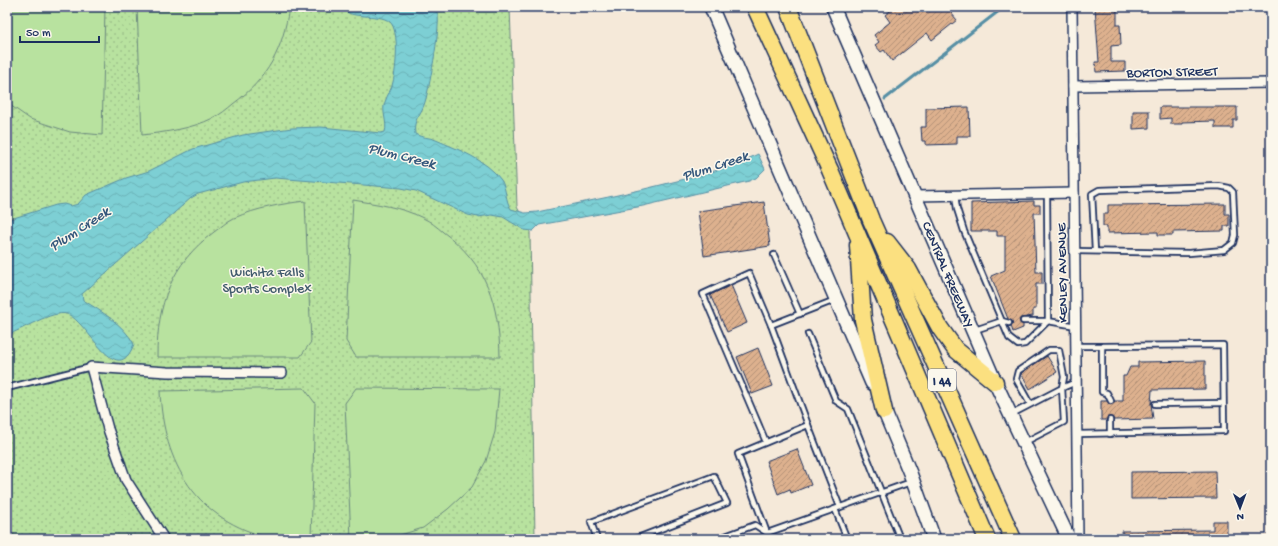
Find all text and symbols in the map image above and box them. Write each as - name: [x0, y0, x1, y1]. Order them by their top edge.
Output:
- scale bar: [20, 18, 99, 44]
- text: 50 m: [26, 27, 51, 41]
- street label: BORTON STREET: [1125, 64, 1218, 83]
- water label: Plum Creek: [366, 140, 438, 174]
- water label: Plum Creek: [680, 147, 752, 186]
- water label: Plum Creek: [46, 203, 115, 256]
- street label: CENTRAL FREEWAY: [917, 219, 977, 331]
- street label: KENLEY AVENUE: [1054, 222, 1073, 323]
- park label: Wichita Falls Sports Complex: [222, 265, 312, 298]
- road number: I 44: [928, 369, 956, 391]
- north arrow: [1220, 488, 1260, 528]
- text: N: [1236, 510, 1244, 522]

